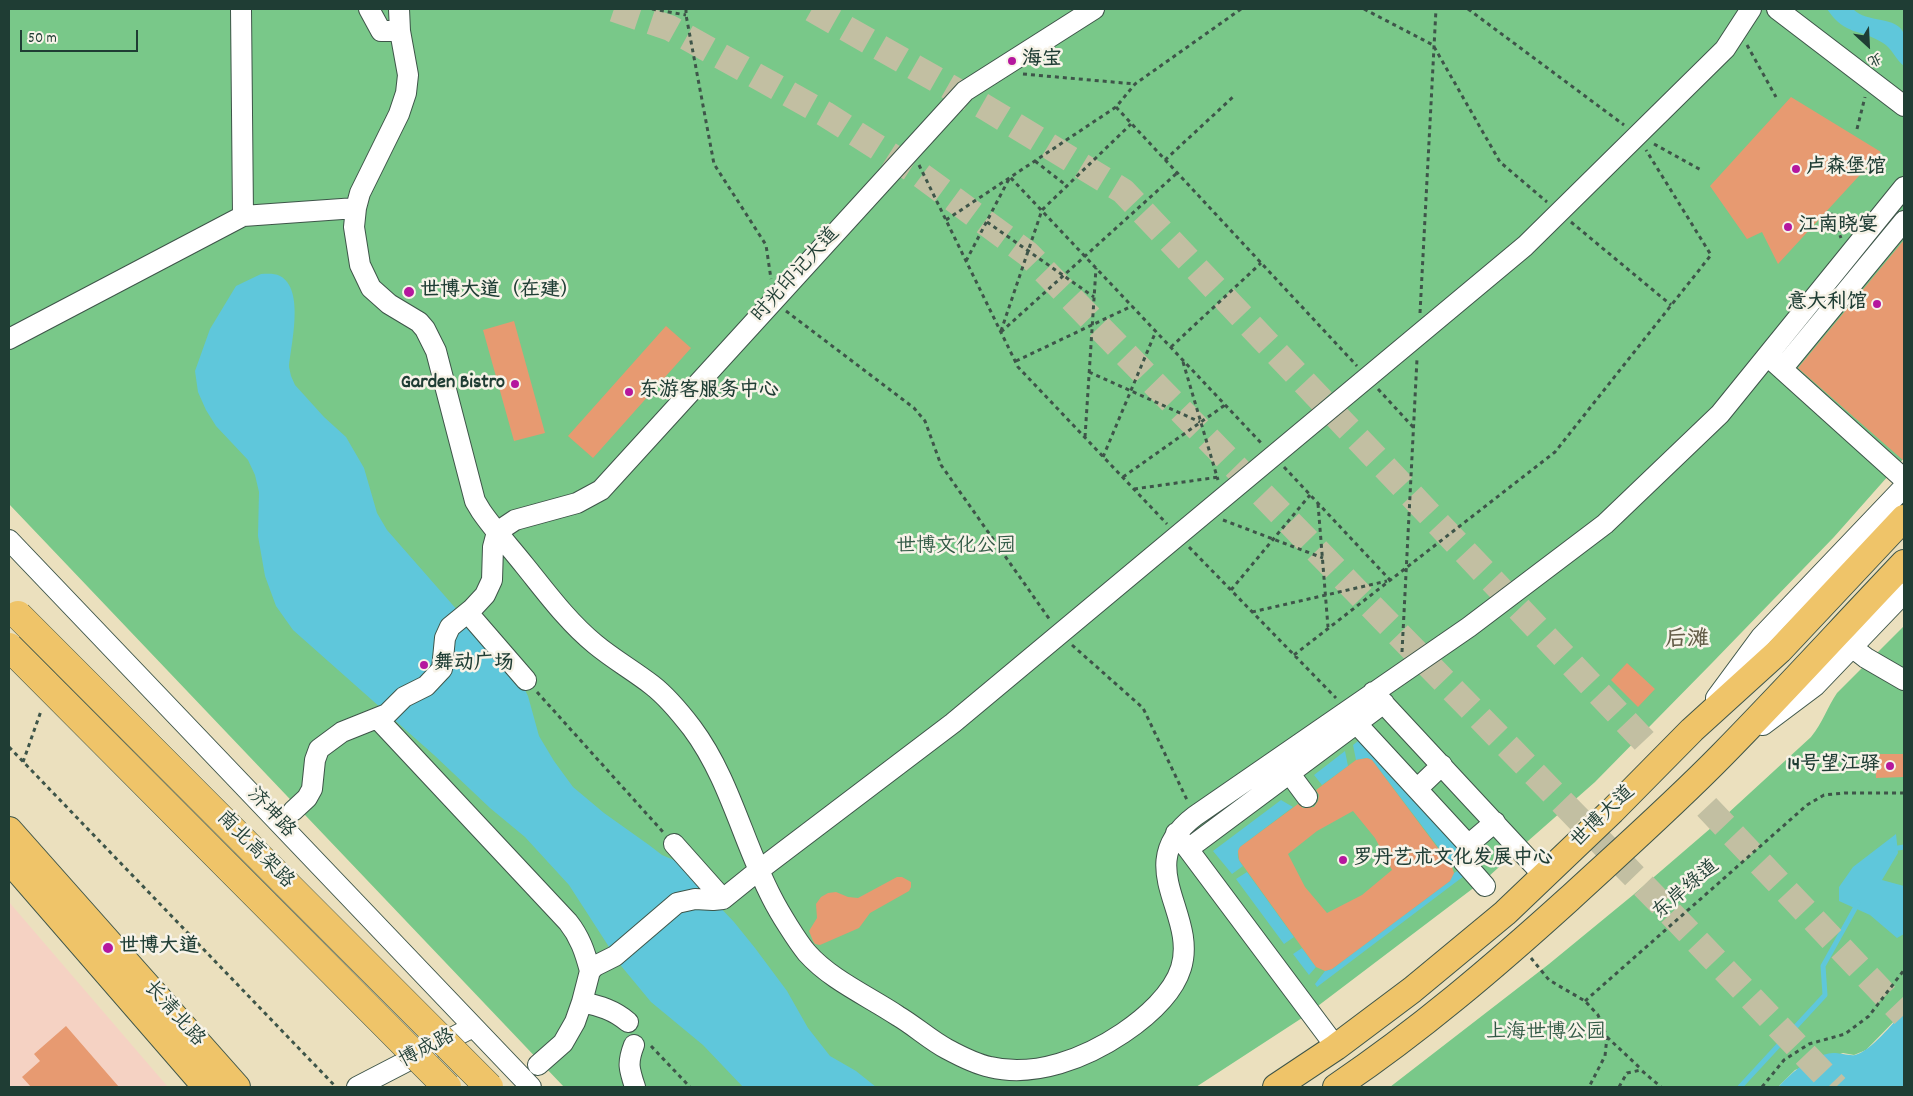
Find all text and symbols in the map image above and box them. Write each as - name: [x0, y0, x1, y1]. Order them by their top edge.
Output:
- scale bar: [22, 20, 140, 52]
- north arrow: [1843, 20, 1893, 70]
- text: 50 m: [28, 28, 57, 50]
- text: 北: [1864, 47, 1885, 71]
- place label: 海宝: [1022, 49, 1062, 73]
- marker: 海宝: [1006, 55, 1018, 67]
- place label: 卢森堡馆: [1806, 157, 1886, 181]
- marker: 卢森堡馆: [1790, 163, 1802, 175]
- place label: 江南晓宴: [1798, 215, 1878, 239]
- marker: 江南晓宴: [1782, 221, 1794, 233]
- street label: 时光印记大道: [748, 223, 846, 329]
- place label: 世博大道（在建）: [420, 280, 580, 304]
- marker: 世博大道（在建）: [402, 285, 416, 299]
- place label: 意大利馆: [1787, 292, 1867, 316]
- marker: 意大利馆: [1871, 298, 1883, 310]
- place label: Garden Bistro: [401, 372, 505, 396]
- marker: Garden Bistro: [509, 378, 521, 390]
- place label: 东游客服务中心: [639, 380, 779, 404]
- marker: 东游客服务中心: [623, 386, 635, 398]
- park label: 世博文化公园: [896, 536, 1016, 560]
- district label: 后滩: [1665, 629, 1709, 655]
- place label: 舞动广场: [434, 653, 514, 677]
- marker: 舞动广场: [418, 659, 430, 671]
- place label: 14号望江驿: [1787, 754, 1880, 778]
- marker: 14号望江驿: [1884, 760, 1896, 772]
- street label: 世博大道: [1567, 782, 1641, 854]
- street label: 济坤路: [241, 784, 299, 844]
- street label: 南北高架路: [210, 807, 298, 895]
- place label: 罗丹艺术文化发展中心: [1353, 848, 1553, 872]
- marker: 罗丹艺术文化发展中心: [1337, 854, 1349, 866]
- street label: 东岸绿道: [1649, 856, 1725, 926]
- place label: 世博大道: [119, 936, 199, 960]
- marker: 世博大道: [101, 941, 115, 955]
- street label: 长清北路: [137, 977, 209, 1053]
- park label: 上海世博公园: [1486, 1022, 1606, 1046]
- street label: 博成路: [396, 1025, 460, 1075]

